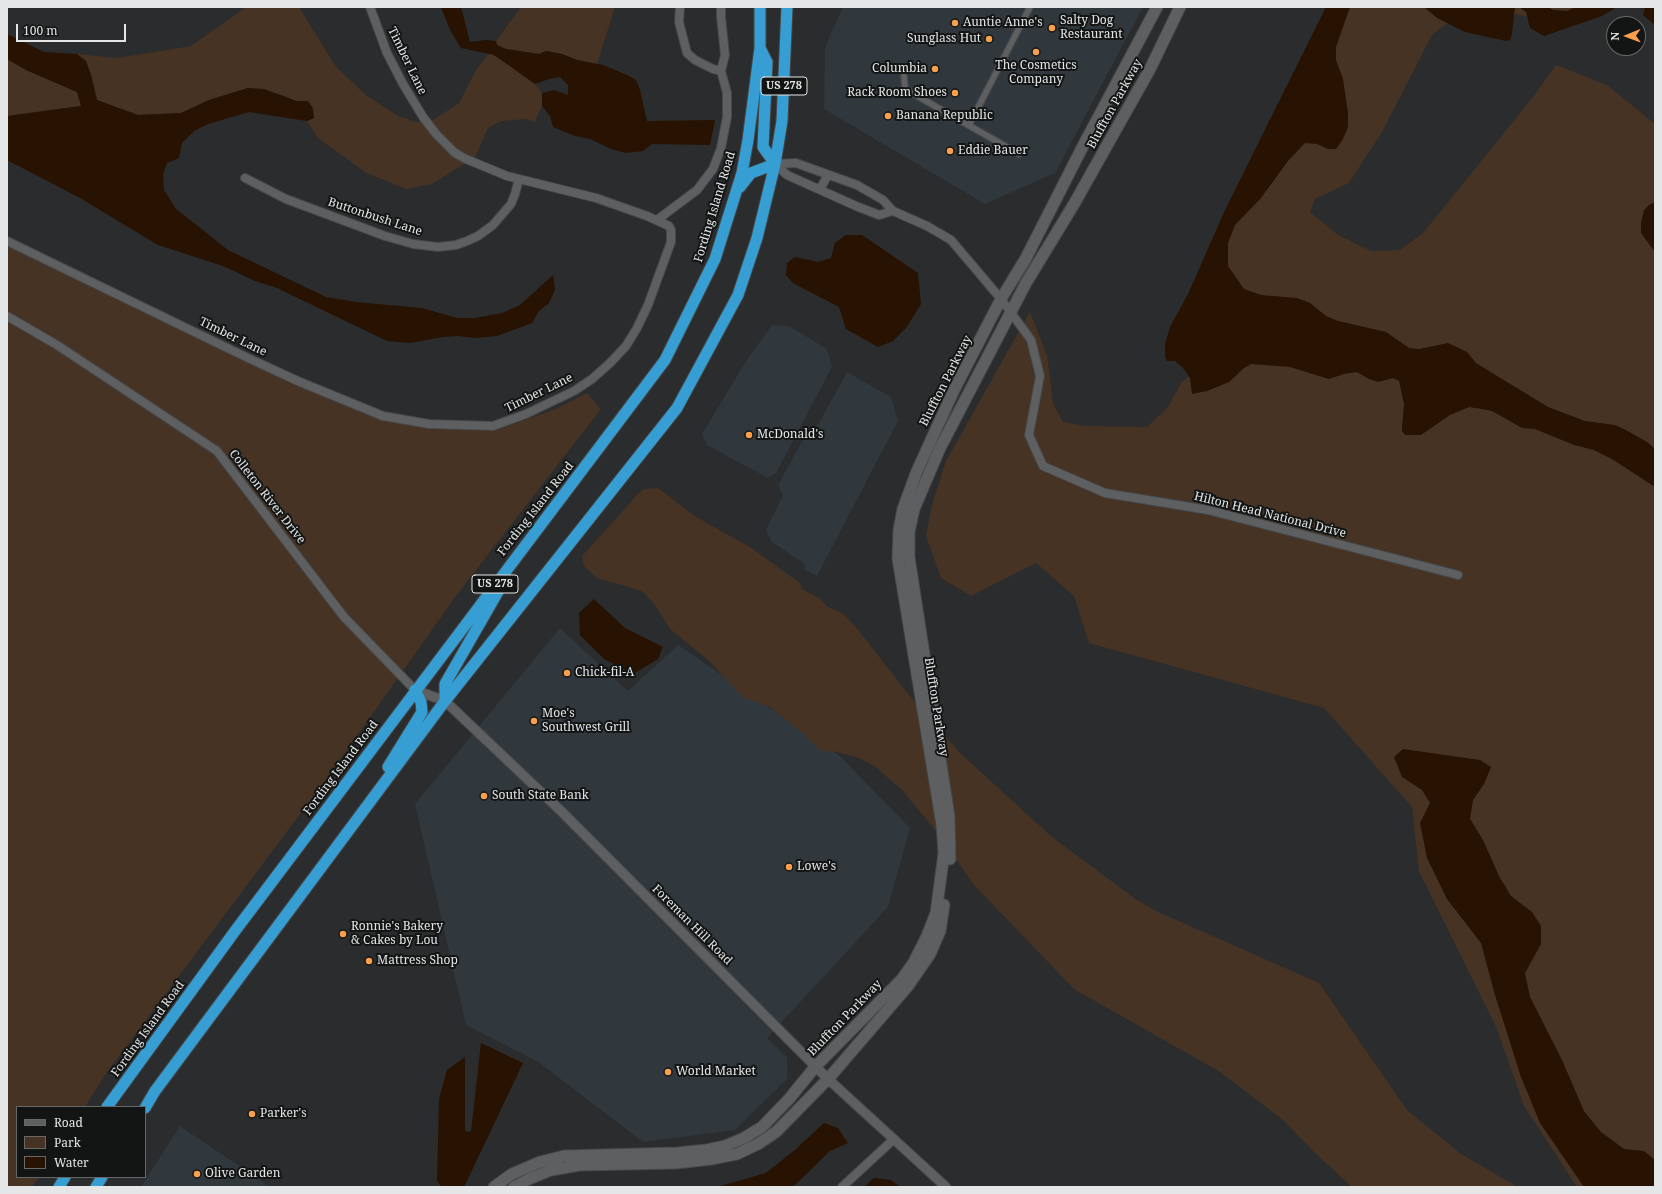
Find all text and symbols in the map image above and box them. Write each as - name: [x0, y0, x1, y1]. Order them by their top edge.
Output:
- place label: Salty Dog Restaurant: [1060, 14, 1122, 42]
- scale bar: [18, 16, 128, 42]
- place label: Auntie Anne's: [963, 16, 1043, 30]
- north arrow: [1606, 16, 1646, 56]
- marker: Auntie Anne's: [950, 18, 960, 28]
- text: 100 m: [23, 22, 58, 39]
- marker: Salty Dog Restaurant: [1047, 23, 1057, 33]
- street label: Timber Lane: [384, 25, 430, 97]
- place label: Sunglass Hut: [907, 32, 981, 46]
- text: N: [1607, 32, 1622, 41]
- marker: Sunglass Hut: [984, 34, 994, 44]
- marker: The Cosmetics Company: [1031, 47, 1041, 57]
- street label: Bluffton Parkway: [1084, 57, 1146, 151]
- place label: The Cosmetics Company: [995, 59, 1077, 87]
- place label: Columbia: [872, 62, 927, 76]
- marker: Columbia: [930, 64, 940, 74]
- road number: US 278: [761, 77, 807, 95]
- place label: Rack Room Shoes: [847, 86, 947, 100]
- marker: Rack Room Shoes: [950, 88, 960, 98]
- place label: Banana Republic: [896, 109, 993, 123]
- marker: Banana Republic: [883, 111, 893, 121]
- place label: Eddie Bauer: [958, 144, 1028, 158]
- marker: Eddie Bauer: [945, 146, 955, 156]
- street label: Fording Island Road: [691, 150, 739, 264]
- street label: Buttonbush Lane: [326, 195, 424, 239]
- street label: Timber Lane: [197, 314, 269, 360]
- street label: Bluffton Parkway: [917, 333, 975, 429]
- street label: Timber Lane: [503, 370, 575, 416]
- place label: McDonald's: [757, 428, 823, 442]
- marker: McDonald's: [744, 430, 754, 440]
- street label: Colleton River Drive: [226, 447, 308, 547]
- street label: Fording Island Road: [495, 459, 577, 559]
- street label: Hilton Head National Drive: [1193, 489, 1347, 541]
- road number: US 278: [472, 575, 518, 593]
- street label: Bluffton Parkway: [921, 656, 951, 758]
- place label: Chick-fil-A: [575, 666, 634, 680]
- marker: Chick-fil-A: [562, 668, 572, 678]
- place label: Moe's Southwest Grill: [542, 707, 630, 735]
- marker: Moe's Southwest Grill: [529, 716, 539, 726]
- street label: Fording Island Road: [301, 718, 381, 818]
- place label: South State Bank: [492, 789, 589, 803]
- marker: South State Bank: [479, 791, 489, 801]
- place label: Lowe's: [797, 860, 836, 874]
- marker: Lowe's: [784, 862, 794, 872]
- street label: Foreman Hill Road: [649, 882, 735, 968]
- place label: Ronnie's Bakery & Cakes by Lou: [351, 920, 443, 948]
- marker: Ronnie's Bakery & Cakes by Lou: [338, 929, 348, 939]
- place label: Mattress Shop: [377, 954, 458, 968]
- marker: Mattress Shop: [364, 956, 374, 966]
- street label: Bluffton Parkway: [805, 977, 885, 1059]
- street label: Fording Island Road: [108, 978, 188, 1080]
- place label: World Market: [676, 1065, 756, 1079]
- marker: World Market: [663, 1067, 673, 1077]
- legend: [16, 1106, 146, 1178]
- place label: Parker's: [260, 1107, 307, 1121]
- marker: Parker's: [247, 1109, 257, 1119]
- text: Road: [54, 1114, 83, 1131]
- text: Park: [54, 1134, 81, 1151]
- text: Water: [54, 1154, 89, 1171]
- place label: Olive Garden: [205, 1167, 280, 1181]
- marker: Olive Garden: [192, 1169, 202, 1179]

